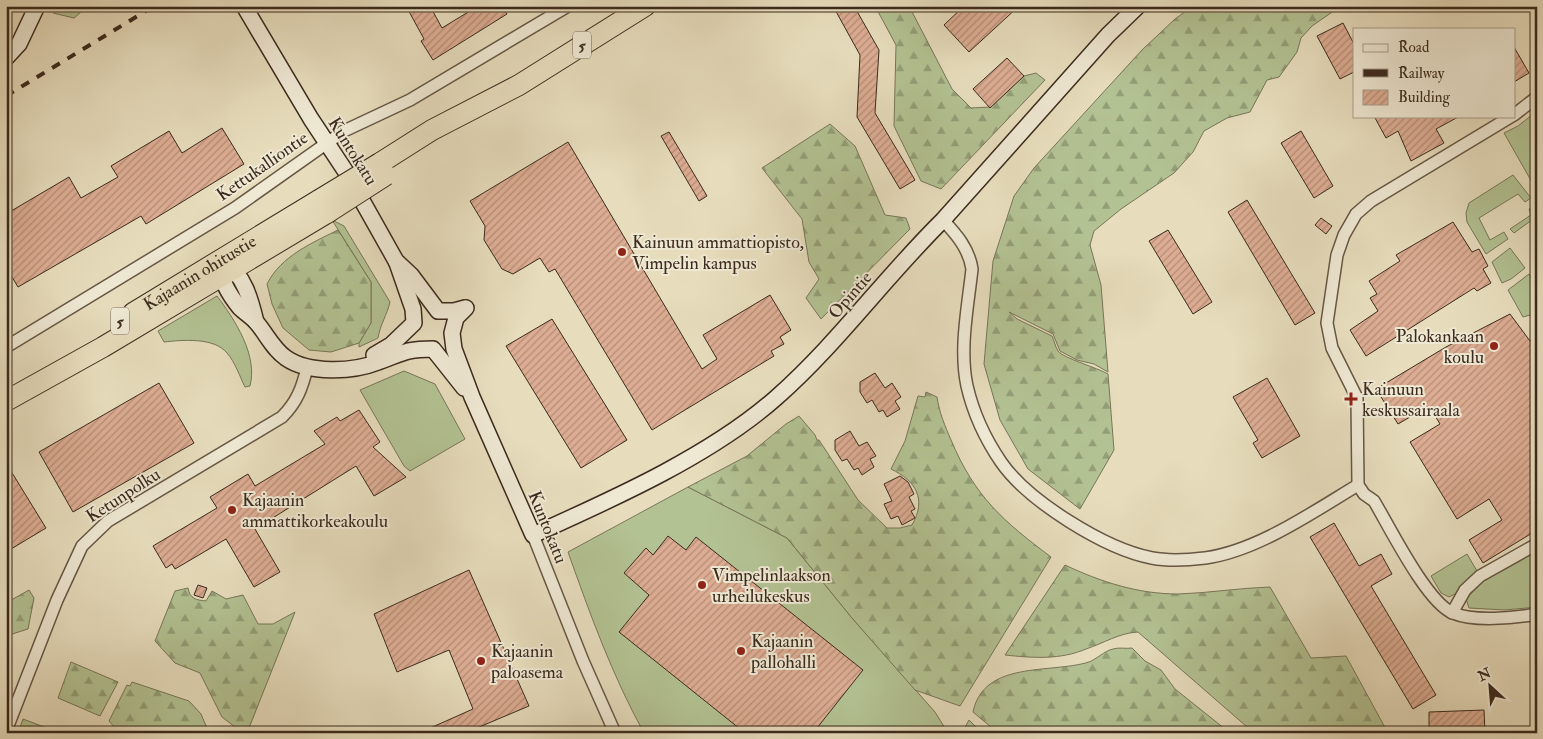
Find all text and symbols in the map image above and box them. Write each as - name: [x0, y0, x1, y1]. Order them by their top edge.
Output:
- legend: [1353, 28, 1516, 118]
- road number: 5: [573, 32, 591, 58]
- text: Road: [1398, 38, 1430, 57]
- text: Railway: [1398, 64, 1445, 83]
- text: Building: [1398, 88, 1450, 107]
- street label: Kuntokatu: [323, 113, 383, 190]
- street label: Kettukalliontie: [212, 126, 313, 206]
- street label: Kajaanin ohitustie: [139, 230, 261, 316]
- place label: Kainuun ammattiopisto, Vimpelin kampus: [632, 231, 804, 275]
- marker: Kainuun ammattiopisto, Vimpelin kampus: [616, 246, 628, 258]
- street label: Opintie: [823, 266, 878, 324]
- road number: 5: [111, 308, 129, 334]
- place label: Palokankaan koulu: [1396, 325, 1484, 369]
- marker: Palokankaan koulu: [1488, 340, 1500, 352]
- place label: Kainuun keskussairaala: [1362, 378, 1460, 422]
- marker: Kainuun keskussairaala: [1344, 392, 1358, 406]
- street label: Ketunpolku: [82, 463, 165, 528]
- street label: Kuntokatu: [523, 488, 572, 567]
- place label: Kajaanin ammattikorkeakoulu: [242, 489, 388, 533]
- marker: Kajaanin ammattikorkeakoulu: [226, 504, 238, 516]
- place label: Vimpelinlaakson urheilukeskus: [712, 564, 831, 608]
- marker: Vimpelinlaakson urheilukeskus: [696, 579, 708, 591]
- place label: Kajaanin pallohalli: [750, 630, 816, 674]
- place label: Kajaanin paloasema: [490, 640, 564, 684]
- marker: Kajaanin pallohalli: [735, 645, 747, 657]
- marker: Kajaanin paloasema: [475, 655, 487, 667]
- north arrow: [1466, 662, 1516, 712]
- text: N: [1474, 664, 1494, 686]

